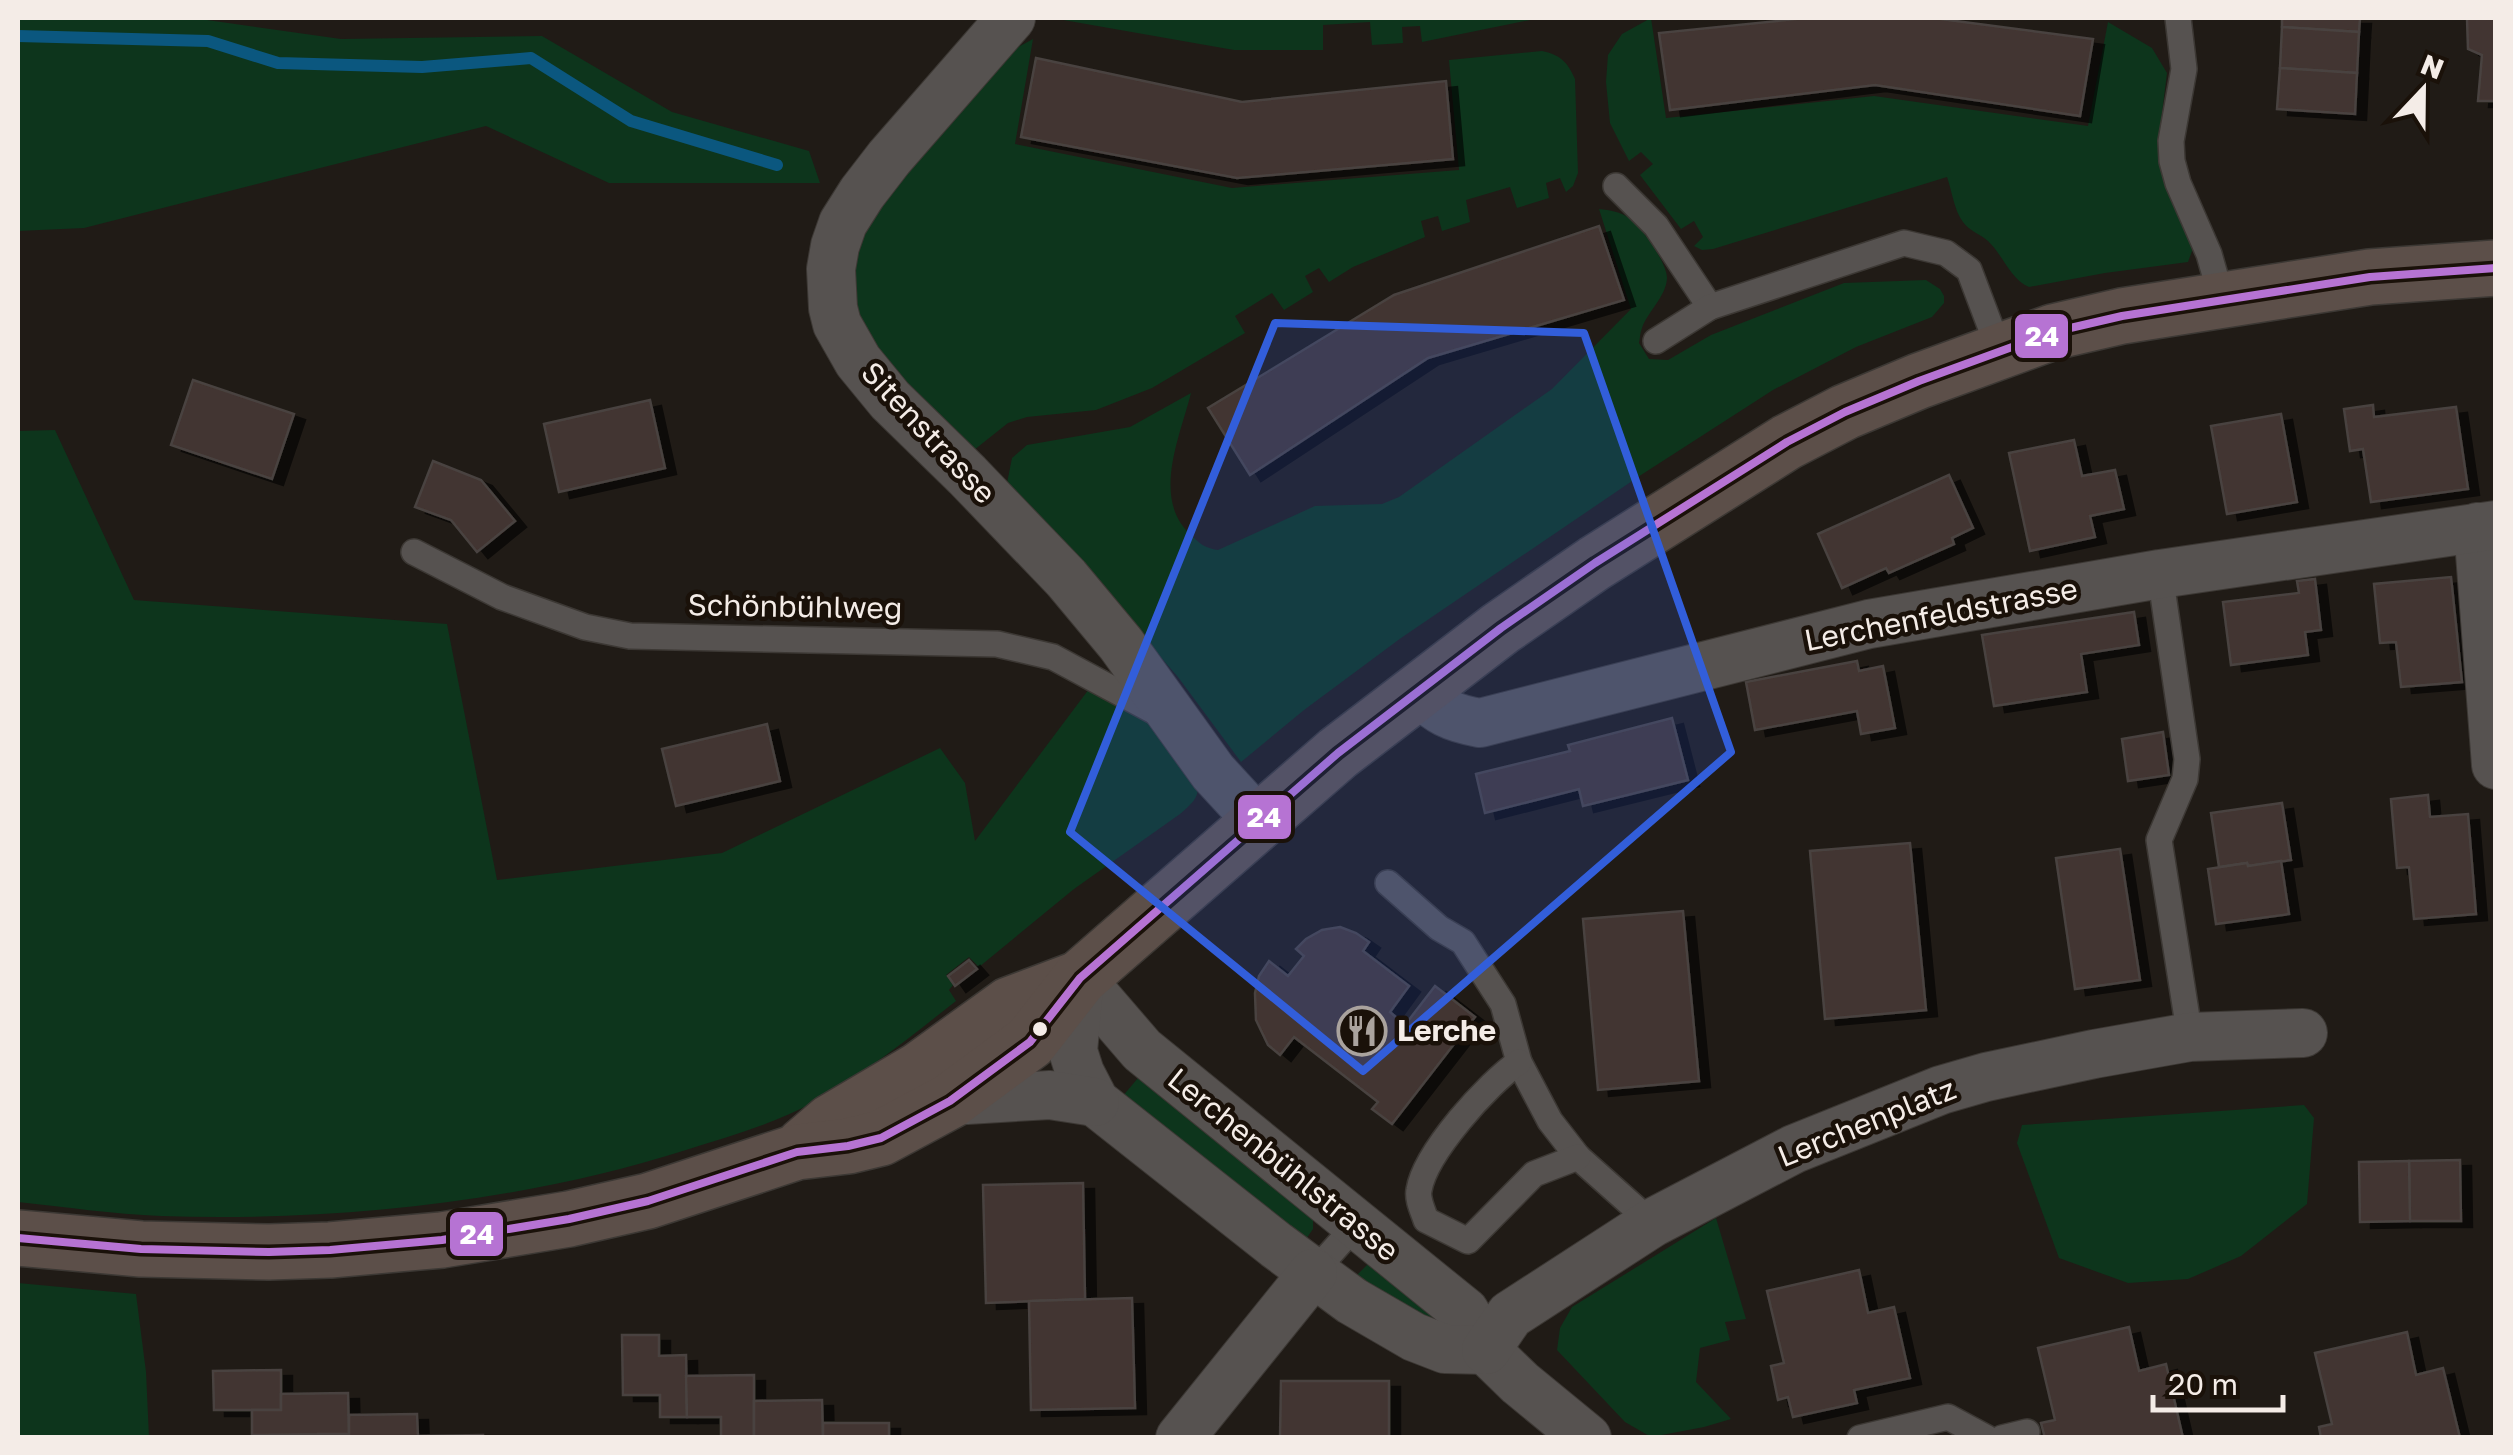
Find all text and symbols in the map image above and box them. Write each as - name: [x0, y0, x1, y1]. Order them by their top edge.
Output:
- north arrow: [2373, 40, 2473, 140]
- text: N: [2417, 47, 2449, 86]
- line badge: 24: [2013, 312, 2070, 360]
- text: 24: [2025, 319, 2059, 352]
- street label: Sitenstrasse: [854, 354, 1003, 511]
- street label: Lerchenfeldstrasse: [1801, 570, 2080, 658]
- street label: Schönbühlweg: [687, 586, 903, 626]
- line badge: 24: [1236, 793, 1293, 841]
- text: 24: [1247, 800, 1281, 833]
- restaurant icon: Lerche: [1336, 1005, 1388, 1057]
- place label: Lerche: [1397, 1012, 1496, 1048]
- unlabelled marker: [1030, 1019, 1050, 1039]
- street label: Lerchenbühlstrasse: [1161, 1060, 1406, 1268]
- street label: Lerchenplatz: [1772, 1070, 1961, 1174]
- line badge: 24: [448, 1210, 505, 1258]
- text: 24: [460, 1217, 494, 1250]
- scale bar: [2153, 1350, 2283, 1412]
- text: 20 m: [2168, 1366, 2238, 1402]

